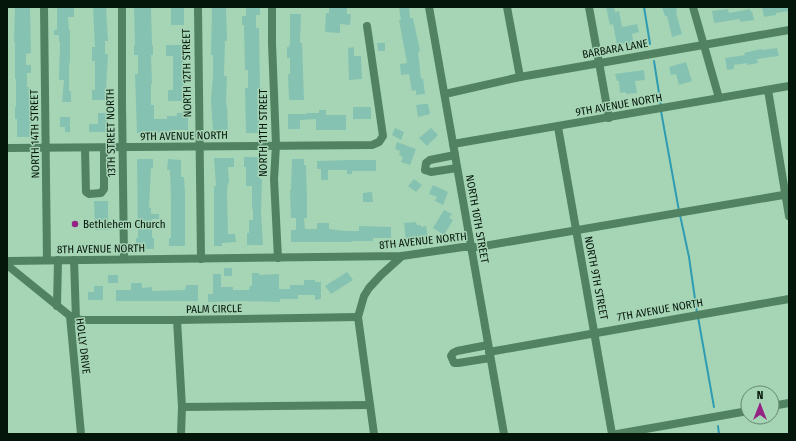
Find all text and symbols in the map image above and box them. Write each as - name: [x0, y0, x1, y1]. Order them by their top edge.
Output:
- street label: NORTH 12TH STREET: [180, 28, 194, 117]
- street label: BARBARA LANE: [581, 37, 649, 61]
- street label: NORTH 11TH STREET: [257, 88, 270, 177]
- street label: NORTH 14TH STREET: [28, 89, 42, 179]
- street label: 13TH STREET NORTH: [104, 89, 118, 177]
- street label: 9TH AVENUE NORTH: [575, 91, 663, 119]
- street label: 9TH AVENUE NORTH: [140, 129, 228, 143]
- street label: NORTH 10TH STREET: [463, 174, 491, 265]
- place label: Bethlehem Church: [83, 218, 165, 231]
- marker: Bethlehem Church: [70, 219, 80, 229]
- street label: 8TH AVENUE NORTH: [379, 230, 467, 252]
- street label: NORTH 9TH STREET: [582, 235, 611, 322]
- street label: 8TH AVENUE NORTH: [57, 242, 145, 256]
- street label: 7TH AVENUE NORTH: [616, 296, 704, 324]
- street label: PALM CIRCLE: [186, 302, 242, 316]
- street label: HOLLY DRIVE: [73, 317, 93, 375]
- north arrow: [740, 385, 780, 425]
- text: N: [757, 389, 763, 402]

